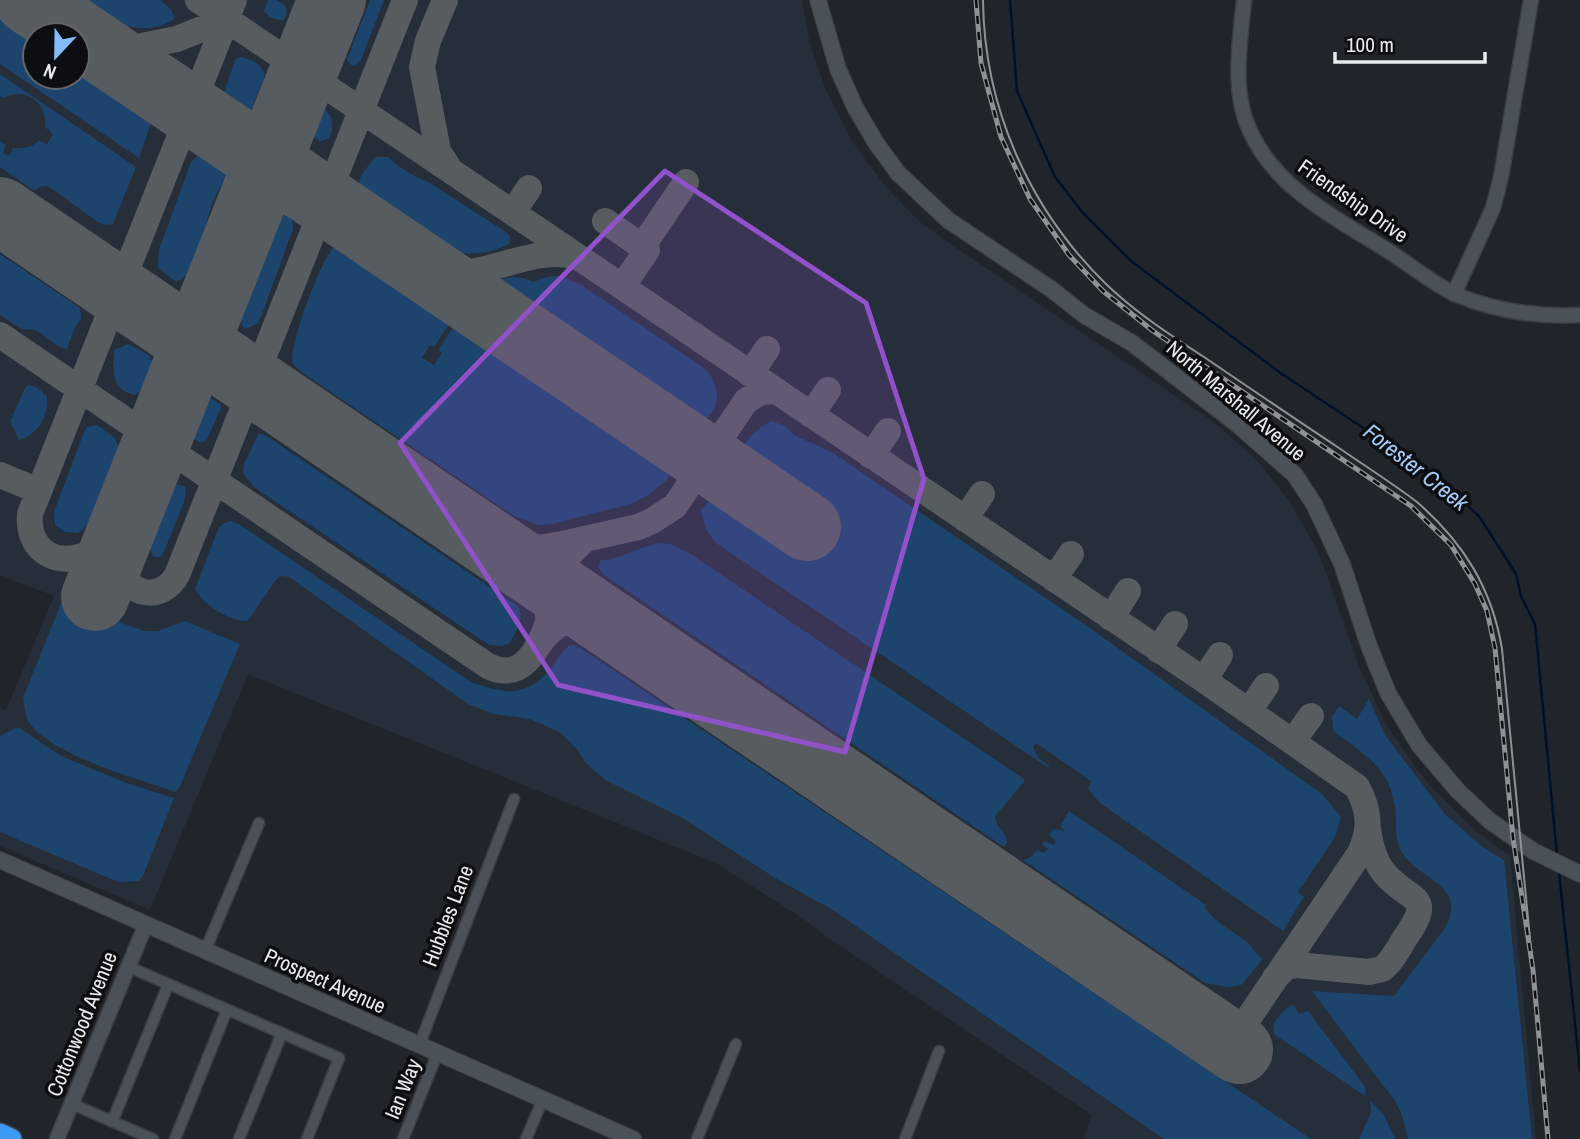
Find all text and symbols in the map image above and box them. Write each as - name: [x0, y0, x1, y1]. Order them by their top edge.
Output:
- north arrow: [21, 21, 91, 91]
- scale bar: [1335, 21, 1486, 65]
- text: 100 m: [1346, 30, 1394, 59]
- text: N: [40, 58, 60, 86]
- street label: Friendship Drive: [1292, 152, 1414, 249]
- street label: North Marshall Avenue: [1160, 334, 1312, 468]
- water label: Forester Creek: [1357, 416, 1476, 518]
- street label: Hubbles Lane: [415, 861, 480, 971]
- street label: Prospect Avenue: [260, 941, 390, 1020]
- street label: Cottonwood Avenue: [39, 947, 124, 1101]
- street label: Ian Way: [377, 1054, 428, 1123]

